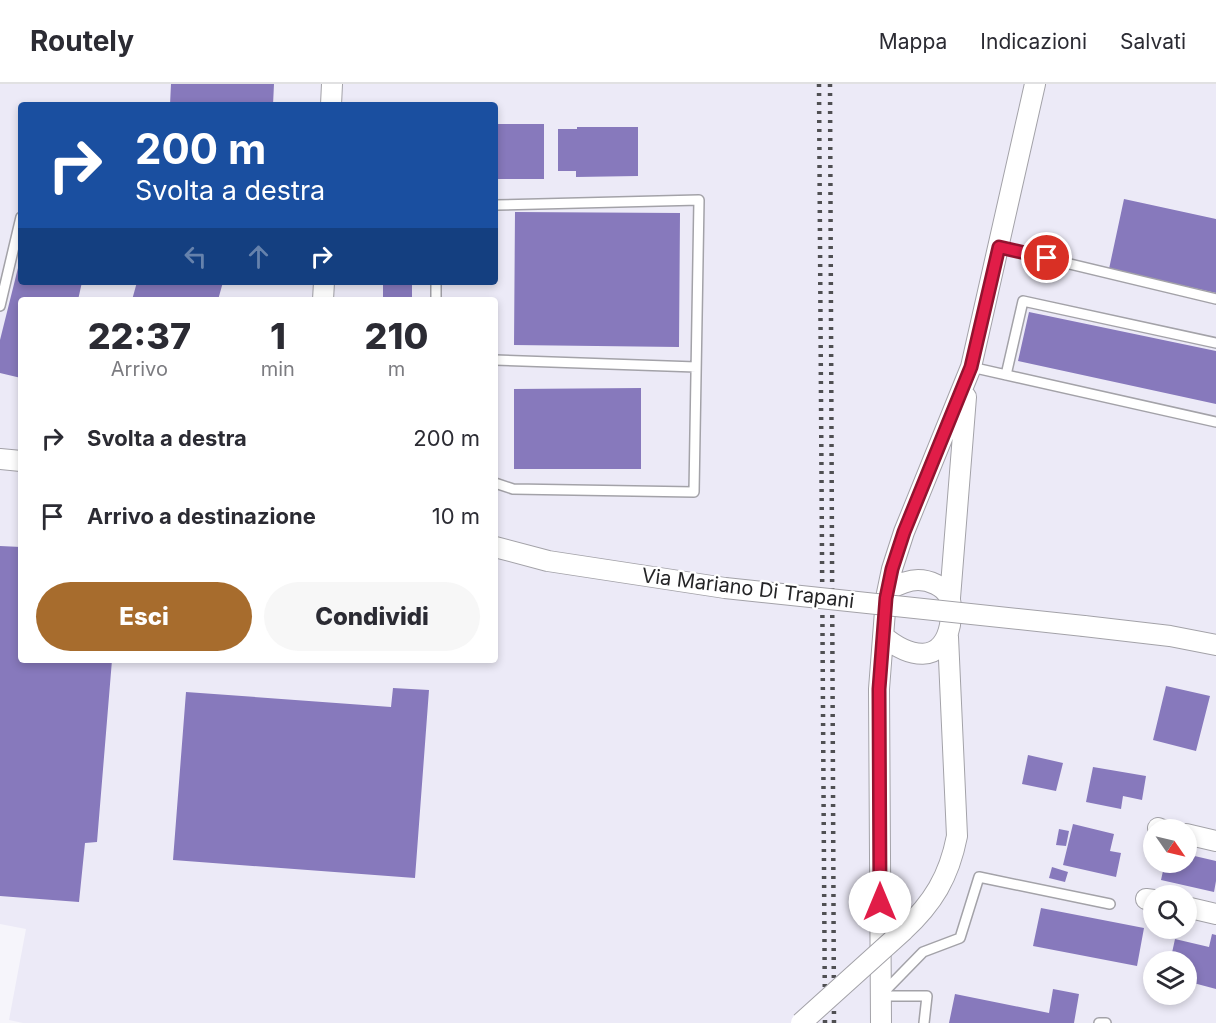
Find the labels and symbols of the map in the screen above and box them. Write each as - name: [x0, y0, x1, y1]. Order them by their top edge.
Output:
- pin: [1021, 232, 1072, 283]
- street label: Via Mariano Di Trapani: [640, 563, 856, 613]
- north arrow: [1143, 819, 1197, 873]
- position arrow: [848, 870, 912, 934]

